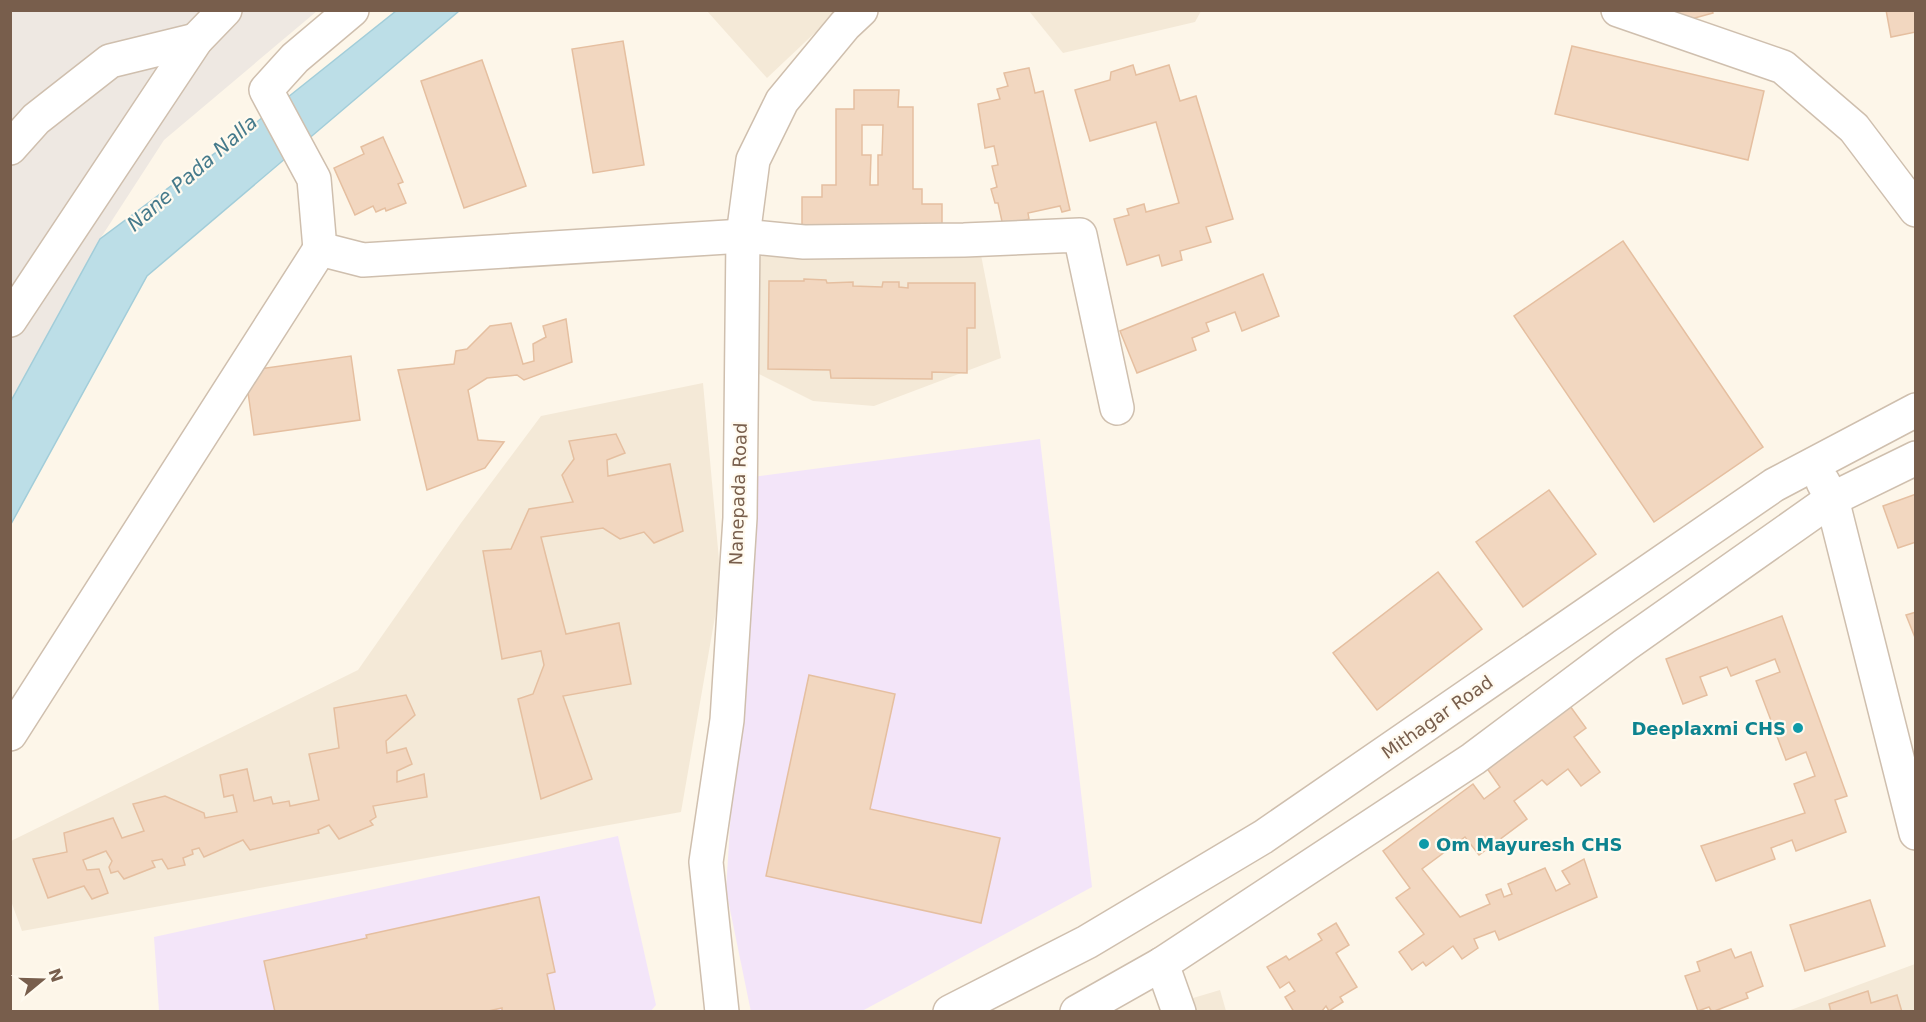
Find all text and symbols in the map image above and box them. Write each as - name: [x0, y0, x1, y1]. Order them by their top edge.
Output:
- water label: Nane Pada Nalla: [122, 110, 262, 236]
- street label: Nanepada Road: [725, 422, 751, 566]
- street label: Mithagar Road: [1377, 671, 1497, 763]
- place label: Deeplaxmi CHS: [1631, 718, 1786, 739]
- marker: Deeplaxmi CHS: [1791, 721, 1805, 735]
- place label: Om Mayuresh CHS: [1436, 834, 1623, 855]
- marker: Om Mayuresh CHS: [1417, 837, 1431, 851]
- north arrow: [12, 950, 72, 1010]
- text: N: [45, 966, 67, 985]

